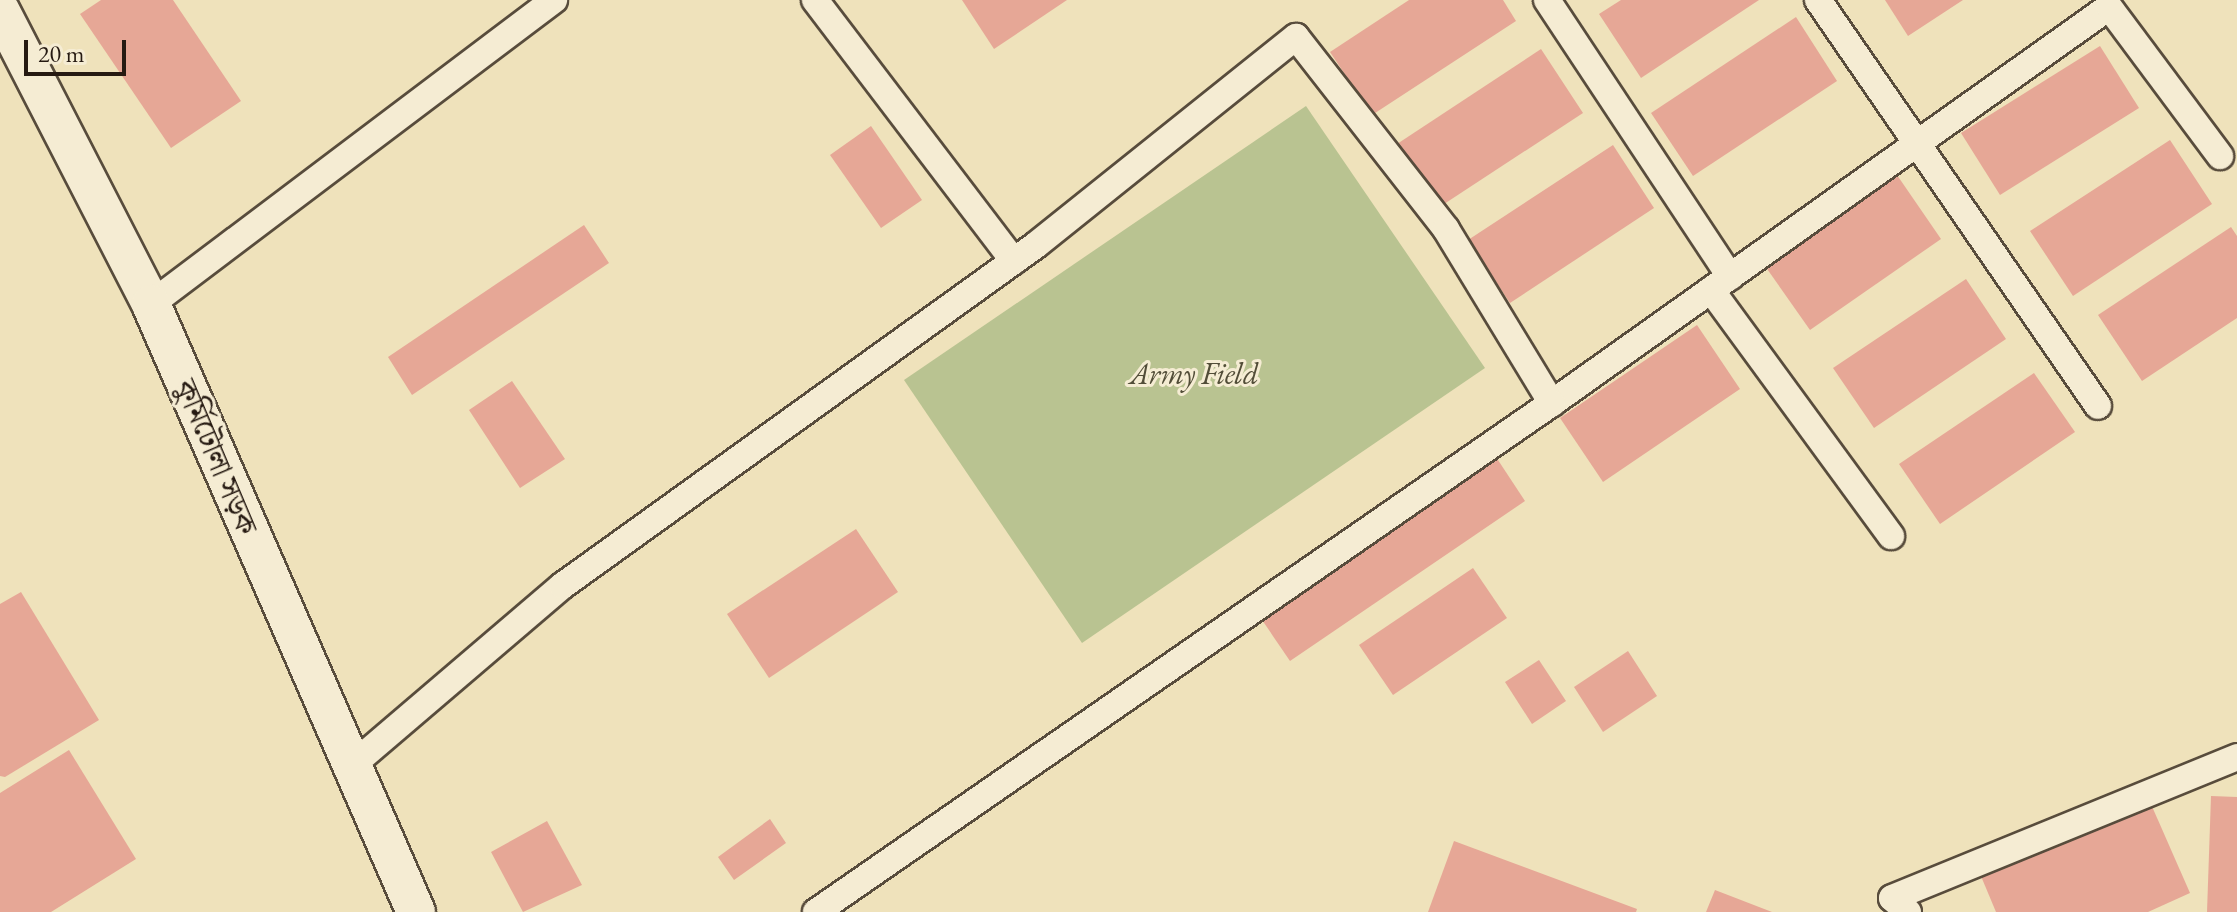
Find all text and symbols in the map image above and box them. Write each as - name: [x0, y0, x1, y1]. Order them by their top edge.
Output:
- scale bar: [28, 24, 130, 74]
- text: 20 m: [38, 38, 85, 69]
- park label: Army Field: [1130, 356, 1258, 392]
- street label: কুর্মিটোলা সড়ক: [167, 374, 265, 540]

